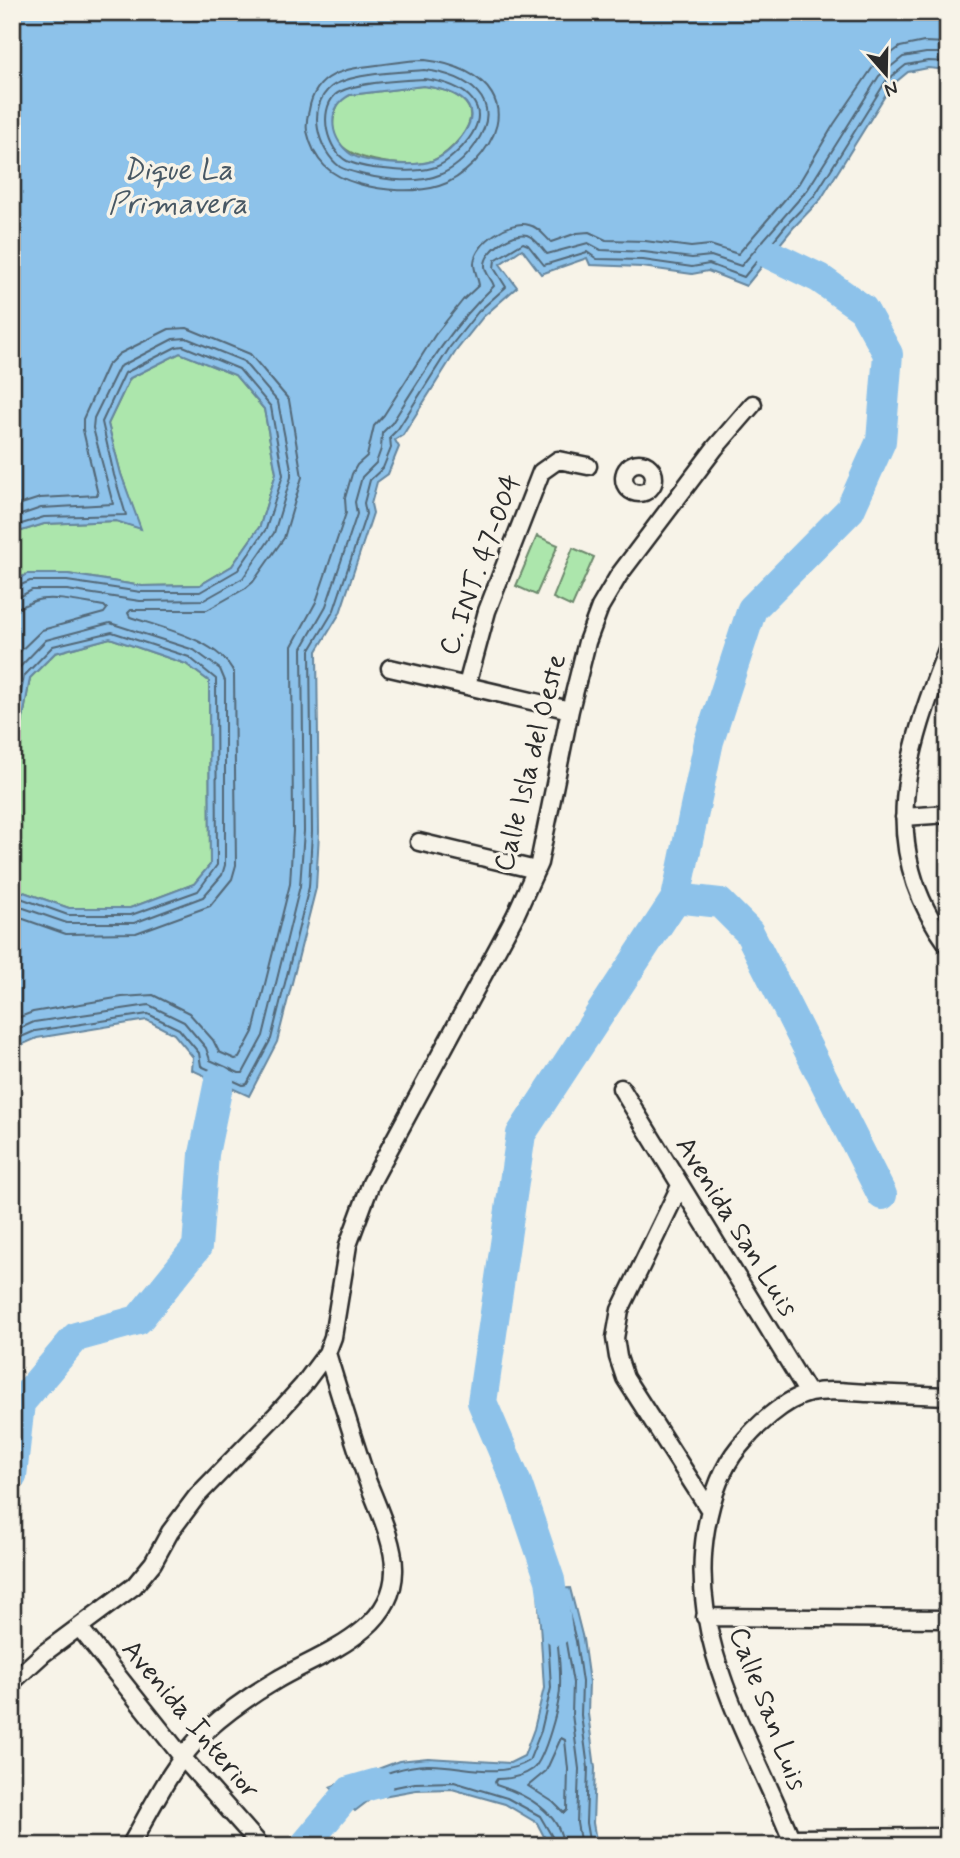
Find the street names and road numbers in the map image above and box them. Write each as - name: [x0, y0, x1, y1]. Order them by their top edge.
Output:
- street label: C. INT. 47-004: [431, 469, 531, 661]
- street label: Calle Isla del Oeste: [486, 650, 576, 876]
- street label: Avenida San Luis: [666, 1130, 806, 1324]
- street label: Calle San Luis: [719, 1622, 815, 1796]
- street label: Avenida Interior: [112, 1632, 268, 1808]

